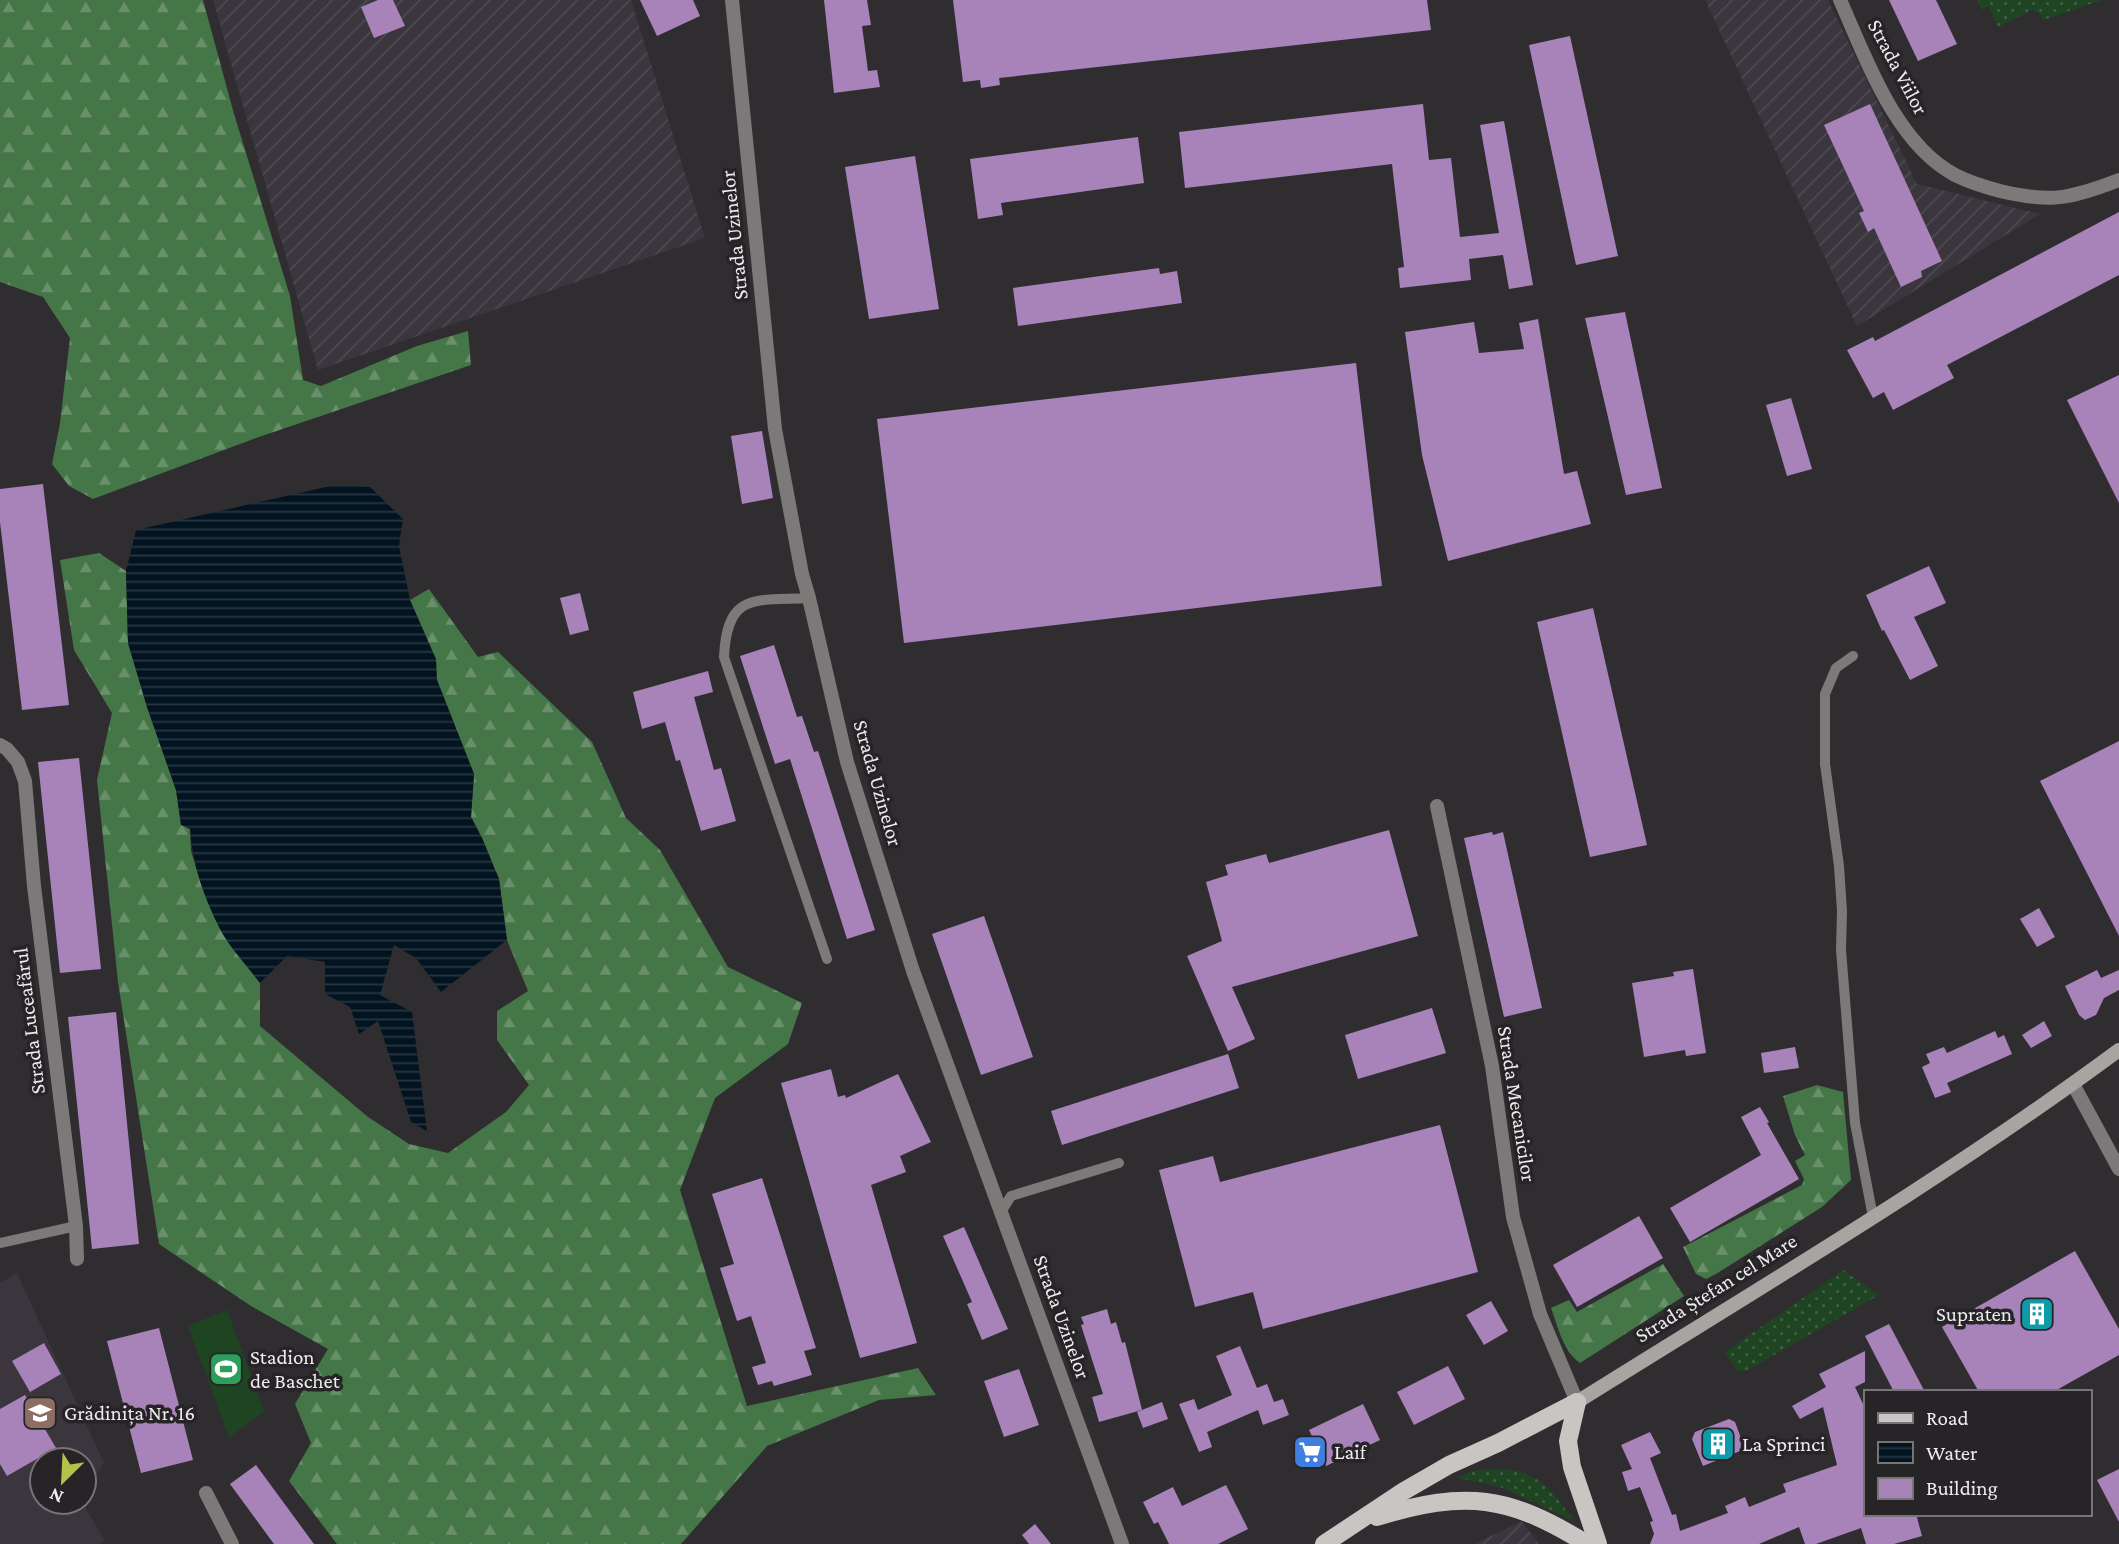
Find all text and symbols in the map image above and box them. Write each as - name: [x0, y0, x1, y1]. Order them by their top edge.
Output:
- street label: Strada Viilor: [1863, 15, 1933, 119]
- street label: Strada Uzinelor: [715, 169, 753, 301]
- street label: Strada Uzinelor: [849, 717, 908, 849]
- street label: Strada Luceafărul: [8, 946, 50, 1096]
- street label: Strada Mecanicilor: [1493, 1024, 1541, 1184]
- street label: Strada Ștefan cel Mare: [1631, 1229, 1802, 1348]
- street label: Strada Uzinelor: [1028, 1252, 1096, 1383]
- building icon: Supraten: [2018, 1295, 2056, 1333]
- place label: Supraten: [1936, 1302, 2012, 1326]
- place label: Stadion de Baschet: [250, 1345, 341, 1393]
- sports icon: Stadion de Baschet: [207, 1350, 245, 1388]
- legend: [1864, 1390, 2091, 1516]
- school or university icon: Grădinița Nr. 16: [21, 1394, 59, 1432]
- place label: Grădinița Nr. 16: [64, 1401, 195, 1426]
- text: Road: [1926, 1406, 1969, 1430]
- building icon: La Sprinci: [1699, 1425, 1737, 1463]
- place label: La Sprinci: [1742, 1432, 1826, 1456]
- supermarket icon: Laif: [1291, 1433, 1329, 1471]
- place label: Laif: [1334, 1440, 1368, 1464]
- text: Water: [1926, 1441, 1978, 1465]
- north arrow: [28, 1446, 98, 1516]
- text: Building: [1926, 1476, 1998, 1500]
- text: N: [46, 1484, 66, 1508]

